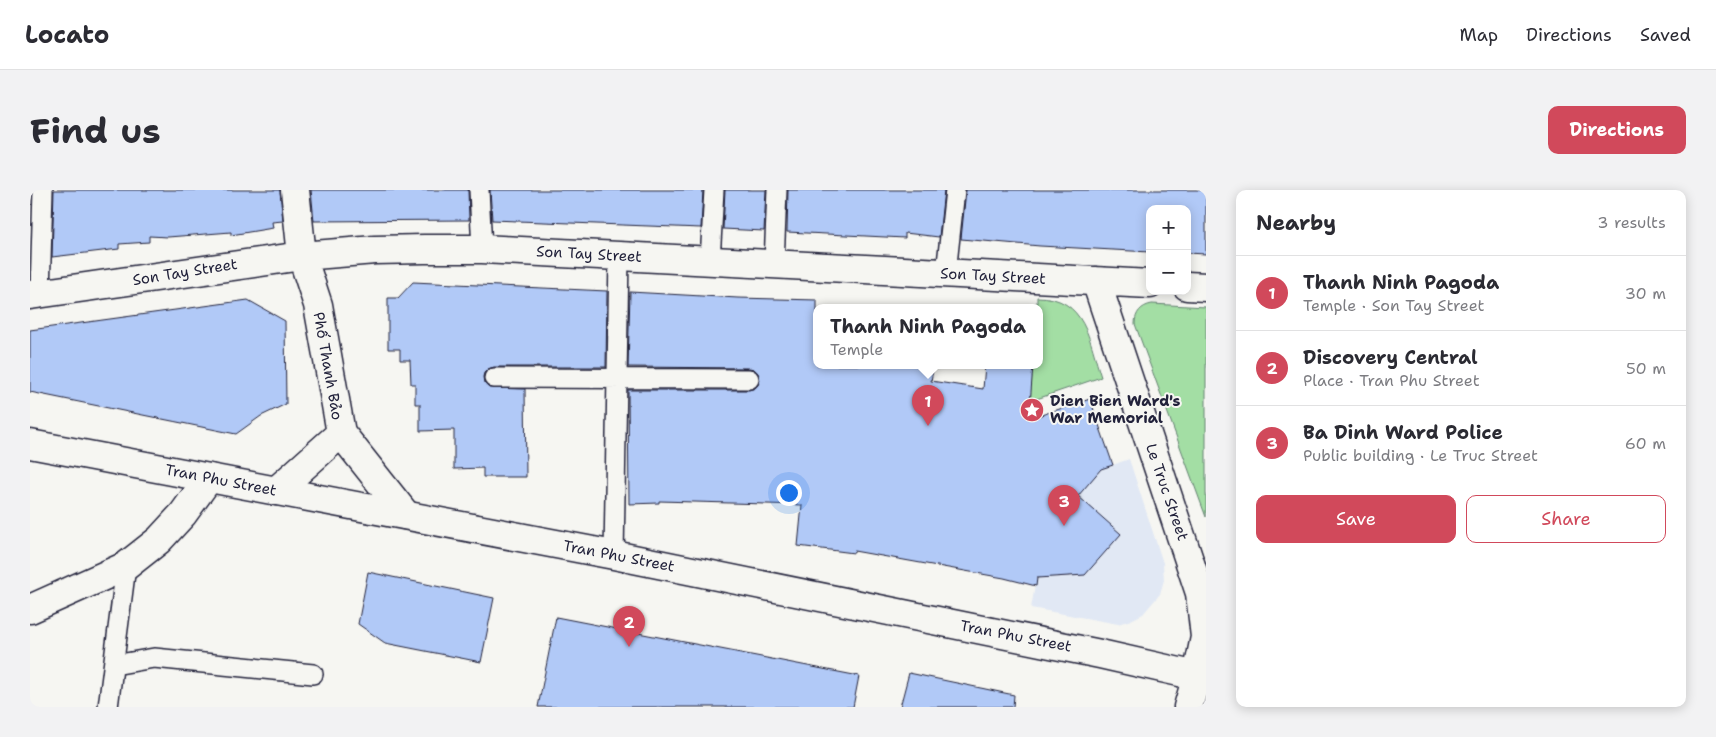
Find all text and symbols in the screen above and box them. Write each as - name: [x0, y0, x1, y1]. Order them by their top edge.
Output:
- text: Locato: [25, 19, 109, 51]
- text: Map: [1460, 23, 1498, 47]
- text: Directions: [1526, 23, 1612, 47]
- text: Saved: [1640, 23, 1691, 47]
- button: Directions: [1548, 106, 1686, 154]
- text: Find us: [30, 107, 161, 154]
- map controls: [1146, 205, 1191, 295]
- button: +: [1146, 205, 1191, 250]
- text: Nearby: [1256, 209, 1336, 237]
- text: 3 results: [1597, 212, 1666, 233]
- street label: Son Tay Street: [536, 241, 642, 267]
- button: −: [1146, 250, 1191, 295]
- street label: Son Tay Street: [131, 254, 239, 290]
- street label: Son Tay Street: [940, 263, 1046, 289]
- text: Thanh Ninh Pagoda: [1303, 270, 1499, 295]
- text: 1: [1268, 283, 1276, 304]
- text: 30 m: [1625, 283, 1666, 304]
- text: Temple · Son Tay Street: [1303, 295, 1485, 316]
- popup: [813, 304, 1043, 369]
- street label: Phố Thanh Bảo: [309, 310, 347, 422]
- text: Thanh Ninh Pagoda: [830, 314, 1026, 339]
- text: Temple: [830, 339, 883, 360]
- text: Discovery Central: [1303, 345, 1478, 370]
- text: 2: [1266, 358, 1278, 379]
- text: 50 m: [1626, 358, 1666, 379]
- text: Place · Tran Phu Street: [1303, 370, 1480, 391]
- pin: 1: [912, 385, 944, 426]
- place label: Dien Bien Ward's War Memorial: [1050, 391, 1180, 428]
- place icon: Dien Bien Ward's War Memorial: [1019, 397, 1045, 423]
- text: Ba Dinh Ward Police: [1303, 420, 1503, 445]
- text: 3: [1266, 433, 1278, 454]
- text: 60 m: [1625, 433, 1666, 454]
- street label: Le Truc Street: [1141, 441, 1193, 543]
- text: Public building · Le Truc Street: [1303, 445, 1538, 466]
- street label: Tran Phu Street: [164, 459, 278, 501]
- your location: [776, 480, 802, 506]
- pin: 3: [1048, 485, 1080, 526]
- button: Save: [1256, 495, 1456, 543]
- button: Share: [1466, 495, 1666, 543]
- street label: Tran Phu Street: [562, 535, 676, 577]
- pin: 2: [613, 606, 645, 647]
- street label: Tran Phu Street: [959, 615, 1073, 657]

